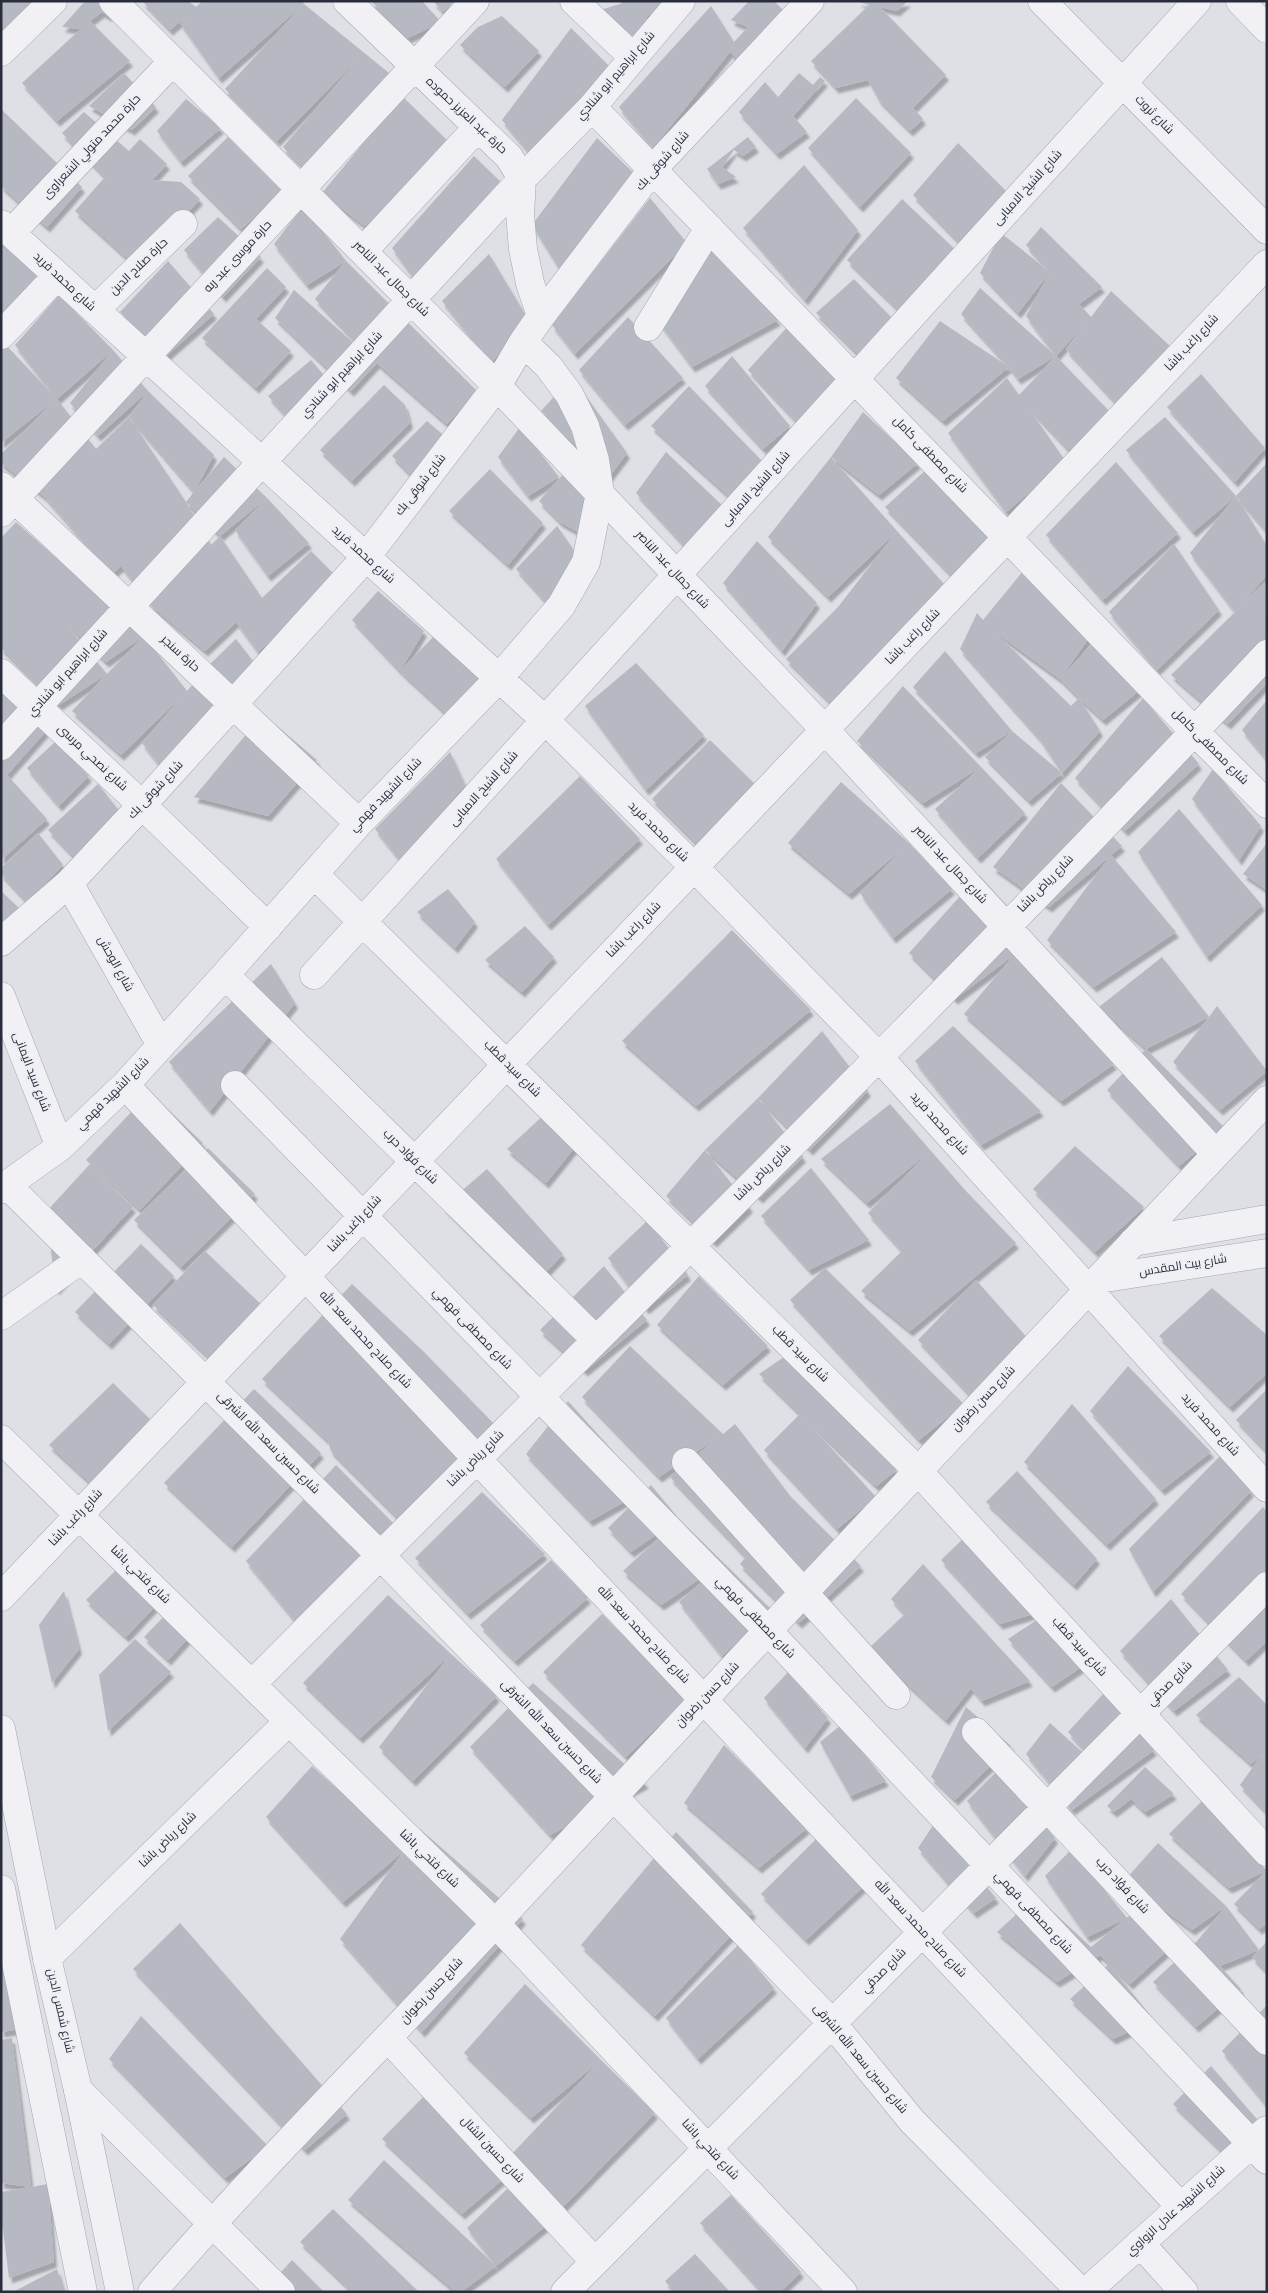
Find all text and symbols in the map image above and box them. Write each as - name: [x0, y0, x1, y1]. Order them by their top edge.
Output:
- street label: شارع ابراهيم ابو شنادي: [573, 28, 660, 124]
- street label: حارة عبد العزيز حموده: [422, 74, 510, 158]
- street label: حارة محمد متولي الشعراوى: [39, 91, 145, 203]
- street label: شارع ثروت: [1131, 92, 1177, 138]
- street label: شارع شوقى بك: [633, 128, 693, 194]
- street label: شارع الشيخ الامبابى: [990, 147, 1066, 229]
- street label: حارة موسى عبد ربه: [200, 217, 276, 297]
- street label: حارة صلاح الدين: [106, 235, 172, 299]
- street label: شارع جمال عبد الناصر: [349, 237, 433, 321]
- street label: شارع محمد فريد: [29, 249, 99, 315]
- street label: شارع راغب باشا: [1161, 311, 1223, 375]
- street label: شارع ابراهيم ابو شنادي: [298, 328, 387, 422]
- street label: شارع مصطفى كامل: [889, 413, 971, 497]
- street label: شارع الشيخ الامبابى: [718, 448, 794, 530]
- street label: شارع شوقى بك: [392, 451, 450, 519]
- street label: شارع محمد فريد: [328, 522, 398, 588]
- street label: شارع جمال عبد الناصر: [631, 527, 713, 613]
- street label: شارع راغب باشا: [882, 605, 944, 669]
- street label: شارع ابراهيم ابو شنادي: [24, 626, 112, 721]
- street label: حارة سنجر: [156, 631, 203, 676]
- street label: شارع مصطفى كامل: [1169, 706, 1251, 788]
- street label: شارع نصحي مرسى: [53, 721, 131, 796]
- street label: شارع الشيخ الامبابى: [446, 748, 522, 830]
- street label: شارع الشهيد فهمي: [346, 754, 426, 836]
- street label: شارع شوقى بك: [125, 757, 187, 823]
- street label: شارع محمد فريد: [624, 798, 692, 866]
- street label: شارع جمال عبد الناصر: [909, 822, 991, 908]
- street label: شارع رياض باشا: [1014, 852, 1078, 916]
- street label: شارع راغب باشا: [603, 898, 665, 962]
- street label: شارع الوحش: [93, 933, 137, 995]
- street label: شارع سيد اليمانى: [8, 1030, 54, 1114]
- street label: شارع سيد قطب: [480, 1037, 544, 1101]
- street label: شارع الشهيد فهمي: [73, 1054, 154, 1135]
- street label: شارع محمد فريد: [906, 1089, 972, 1159]
- street label: شارع فؤاد حرب: [379, 1126, 441, 1188]
- street label: شارع رياض باشا: [731, 1141, 795, 1205]
- street label: شارع راغب باشا: [324, 1192, 386, 1256]
- street label: شارع بيت المقدس: [1138, 1251, 1228, 1281]
- street label: شارع مصطفى فهمي: [428, 1285, 515, 1374]
- street label: شارع صلاح محمد سعد الله: [315, 1287, 416, 1393]
- street label: شارع سيد قطب: [768, 1322, 832, 1386]
- street label: شارع حسن رضوان: [949, 1363, 1019, 1435]
- street label: شارع حسين سعد الله الشرقى: [213, 1387, 324, 1498]
- street label: شارع محمد فريد: [1177, 1390, 1243, 1460]
- street label: شارع رياض باشا: [444, 1427, 508, 1491]
- street label: شارع راغب باشا: [45, 1486, 107, 1550]
- street label: شارع فتحي باشا: [106, 1542, 174, 1609]
- street label: شارع مصطفى فهمي: [711, 1574, 798, 1663]
- street label: شارع صلاح محمد سعد الله: [593, 1582, 694, 1688]
- street label: شارع سيد قطب: [1048, 1614, 1110, 1680]
- street label: شارع صدقي: [1144, 1658, 1197, 1711]
- street label: شارع حسن رضوان: [673, 1659, 743, 1731]
- street label: شارع حسين سعد الله الشرقى: [497, 1676, 606, 1788]
- street label: شارع رياض باشا: [136, 1808, 200, 1872]
- street label: شارع فتحي باشا: [395, 1826, 463, 1893]
- street label: شارع فؤاد حرب: [1092, 1854, 1152, 1918]
- street label: شارع مصطفى فهمي: [990, 1868, 1076, 1959]
- street label: شارع صلاح محمد سعد الله: [870, 1876, 971, 1982]
- street label: شارع صدقي: [858, 1945, 911, 1998]
- street label: شارع حسن رضوان: [397, 1954, 467, 2028]
- street label: شارع شمس الدين: [42, 1967, 78, 2055]
- street label: شارع حسين سعد الله الشرقى: [809, 2000, 912, 2117]
- street label: شارع حسين الشال: [457, 2113, 527, 2187]
- street label: شارع فتحي باشا: [677, 2116, 742, 2185]
- street label: شارع الشهيد عادل الزواوي: [1123, 2162, 1230, 2261]

